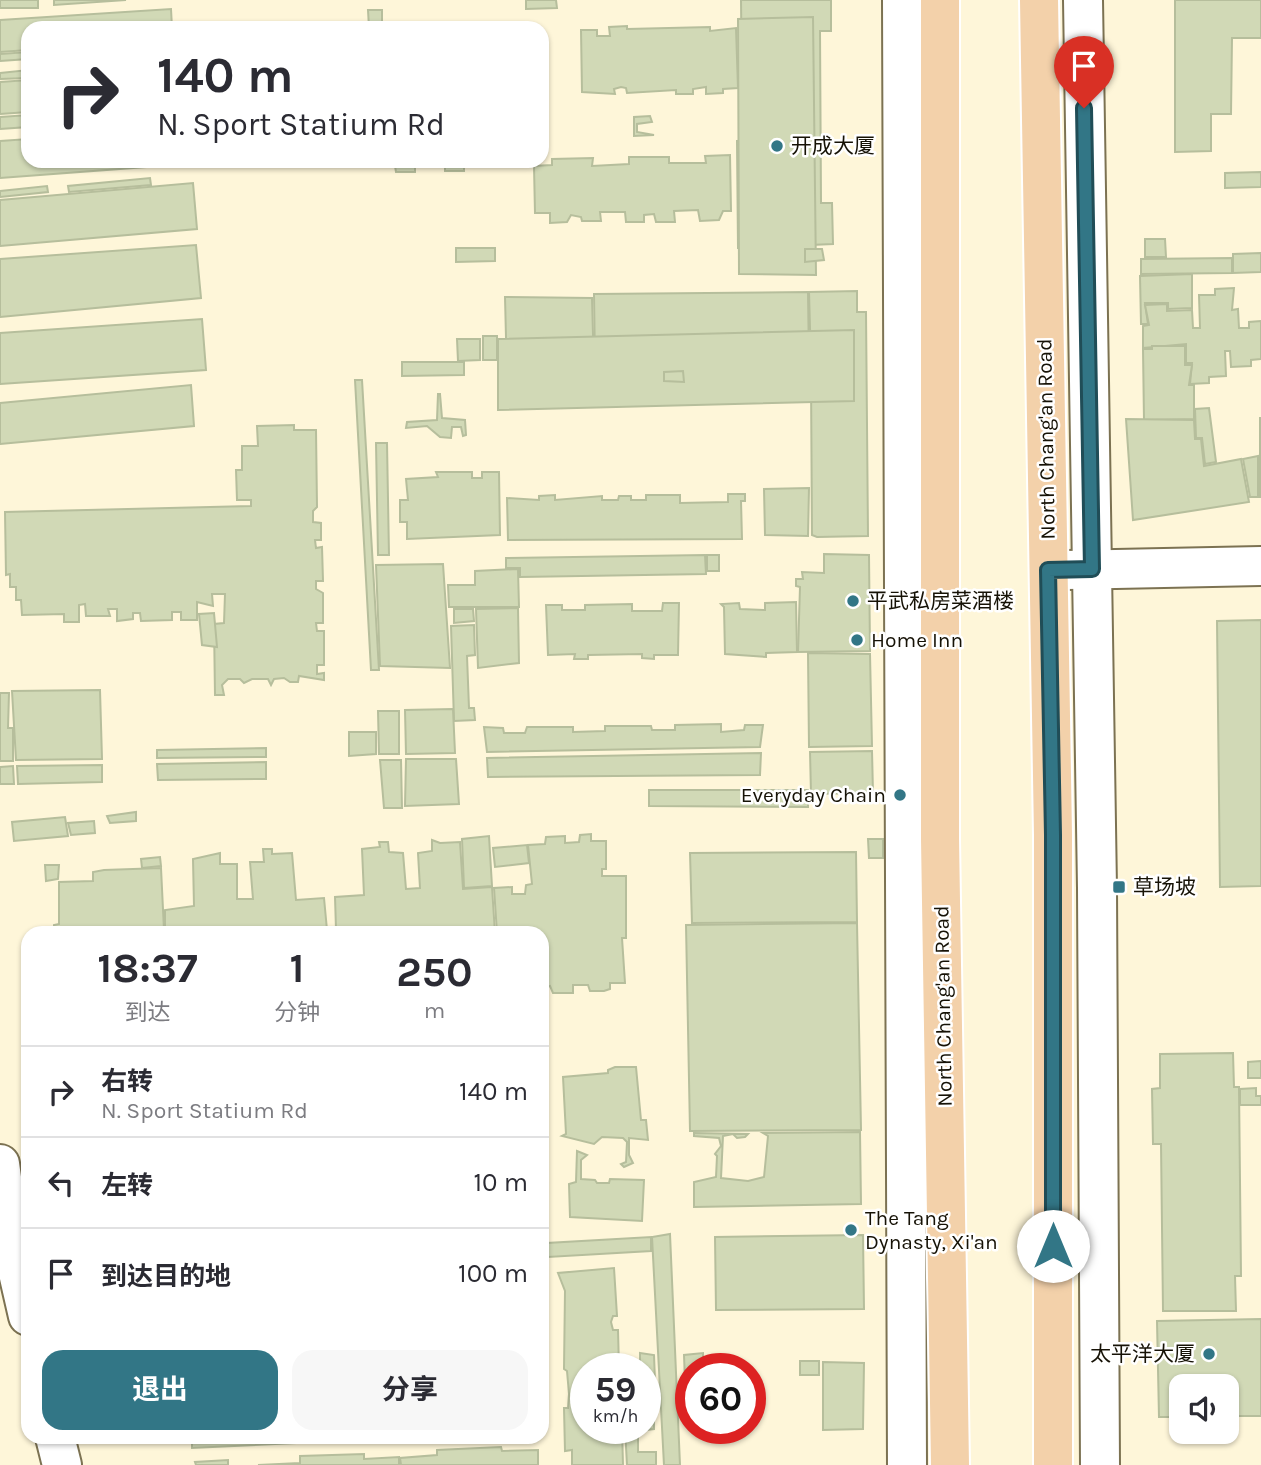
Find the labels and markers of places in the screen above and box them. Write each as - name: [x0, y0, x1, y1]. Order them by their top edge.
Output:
- pin: [1054, 36, 1114, 108]
- place label: 开成大厦: [791, 134, 875, 158]
- marker: 开成大厦: [769, 138, 785, 154]
- place label: 平武私房菜酒楼: [867, 589, 1014, 613]
- marker: 平武私房菜酒楼: [845, 593, 861, 609]
- place label: Home Inn: [871, 628, 963, 652]
- marker: Home Inn: [849, 632, 865, 648]
- place label: Everyday Chain: [741, 783, 886, 807]
- marker: Everyday Chain: [892, 787, 908, 803]
- place label: 草场坡: [1133, 875, 1196, 899]
- marker: 草场坡: [1111, 879, 1127, 895]
- place label: The Tang Dynasty, Xi'an: [865, 1206, 998, 1254]
- marker: The Tang Dynasty, Xi'an: [843, 1222, 859, 1238]
- place label: 太平洋大厦: [1090, 1342, 1195, 1366]
- marker: 太平洋大厦: [1201, 1346, 1217, 1362]

